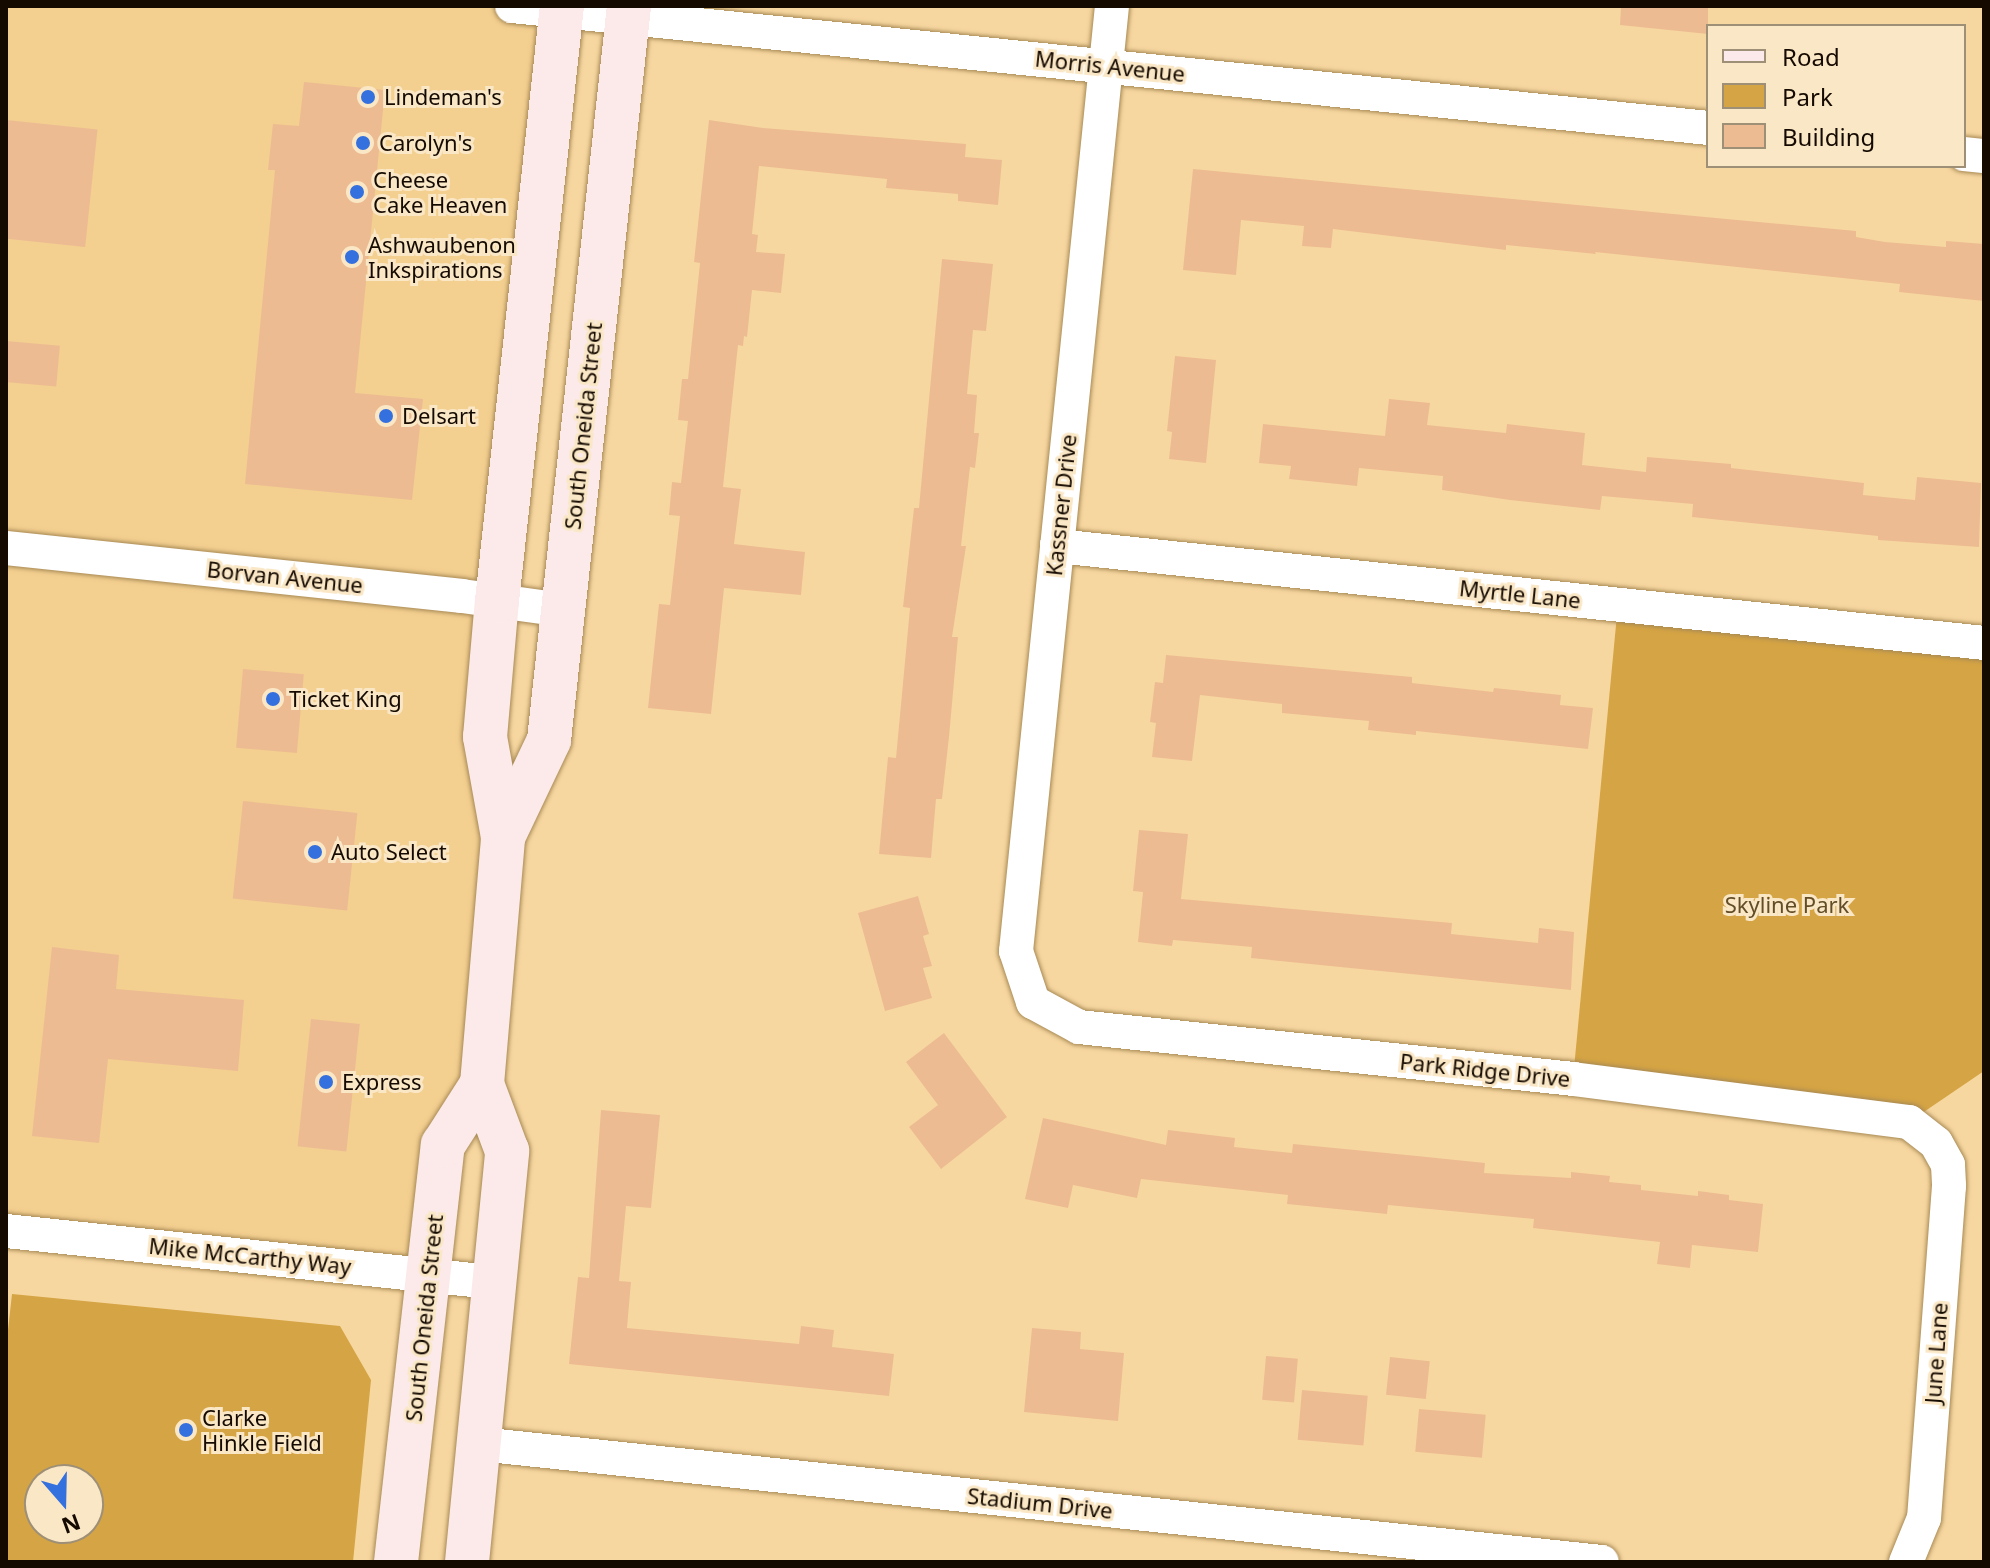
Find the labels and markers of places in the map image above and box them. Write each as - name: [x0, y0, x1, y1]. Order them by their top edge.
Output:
- place label: Lindeman's: [384, 84, 502, 110]
- marker: Lindeman's: [359, 88, 377, 106]
- place label: Carolyn's: [379, 130, 472, 156]
- marker: Carolyn's: [354, 134, 372, 152]
- place label: Cheese Cake Heaven: [373, 166, 507, 218]
- marker: Cheese Cake Heaven: [348, 183, 366, 201]
- place label: Ashwaubenon Inkspirations: [368, 231, 516, 282]
- marker: Ashwaubenon Inkspirations: [343, 248, 361, 266]
- place label: Delsart: [402, 403, 476, 429]
- marker: Delsart: [377, 407, 395, 425]
- place label: Ticket King: [289, 686, 402, 712]
- marker: Ticket King: [264, 690, 282, 708]
- place label: Auto Select: [331, 839, 447, 865]
- marker: Auto Select: [306, 843, 324, 861]
- place label: Express: [342, 1069, 422, 1095]
- marker: Express: [317, 1073, 335, 1091]
- place label: Clarke Hinkle Field: [202, 1404, 322, 1456]
- marker: Clarke Hinkle Field: [177, 1421, 195, 1439]

